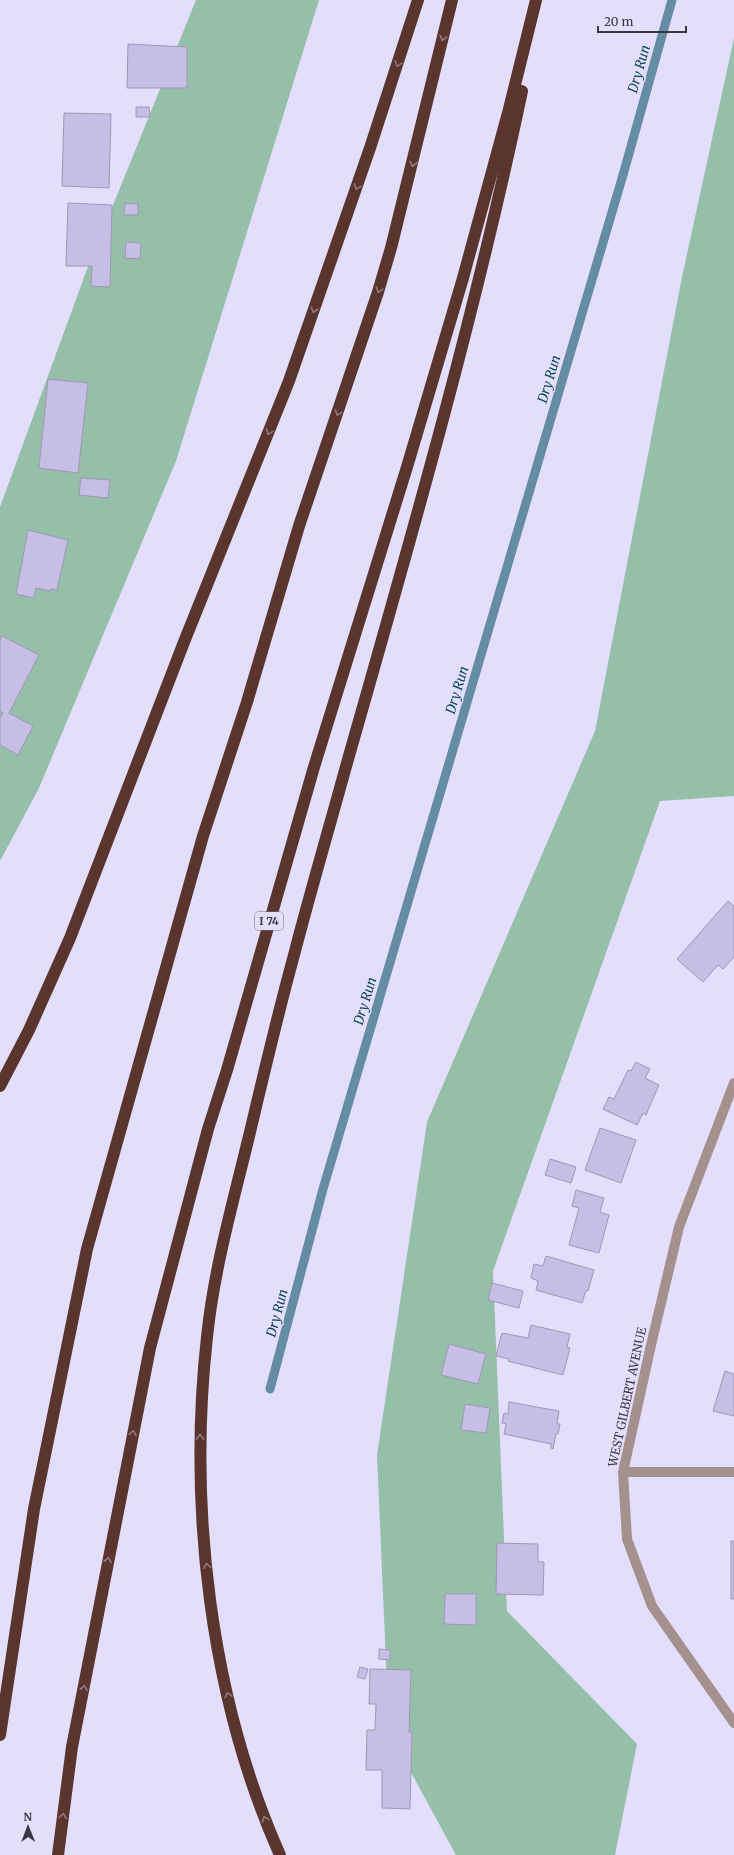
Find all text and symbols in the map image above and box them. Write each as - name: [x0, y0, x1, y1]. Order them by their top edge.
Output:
- scale bar: [598, 8, 686, 34]
- text: 20 m: [604, 14, 633, 29]
- one-way arrow: [439, 34, 448, 41]
- water label: Dry Run: [624, 43, 654, 96]
- one-way arrow: [394, 60, 402, 67]
- one-way arrow: [409, 161, 417, 168]
- one-way arrow: [353, 183, 361, 190]
- one-way arrow: [375, 286, 384, 293]
- one-way arrow: [311, 306, 319, 313]
- water label: Dry Run: [533, 353, 564, 406]
- one-way arrow: [334, 410, 343, 417]
- one-way arrow: [266, 428, 274, 435]
- water label: Dry Run: [441, 664, 472, 717]
- road number: I 74: [255, 912, 283, 930]
- water label: Dry Run: [349, 975, 380, 1028]
- water label: Dry Run: [262, 1287, 292, 1340]
- street label: WEST GILBERT AVENUE: [605, 1325, 649, 1469]
- one-way arrow: [128, 1430, 137, 1436]
- one-way arrow: [196, 1434, 204, 1440]
- one-way arrow: [103, 1557, 112, 1563]
- one-way arrow: [202, 1563, 211, 1569]
- one-way arrow: [79, 1685, 87, 1691]
- one-way arrow: [224, 1691, 232, 1698]
- north arrow: [8, 1807, 48, 1847]
- text: N: [23, 1810, 33, 1824]
- one-way arrow: [59, 1813, 68, 1819]
- one-way arrow: [261, 1816, 270, 1823]

